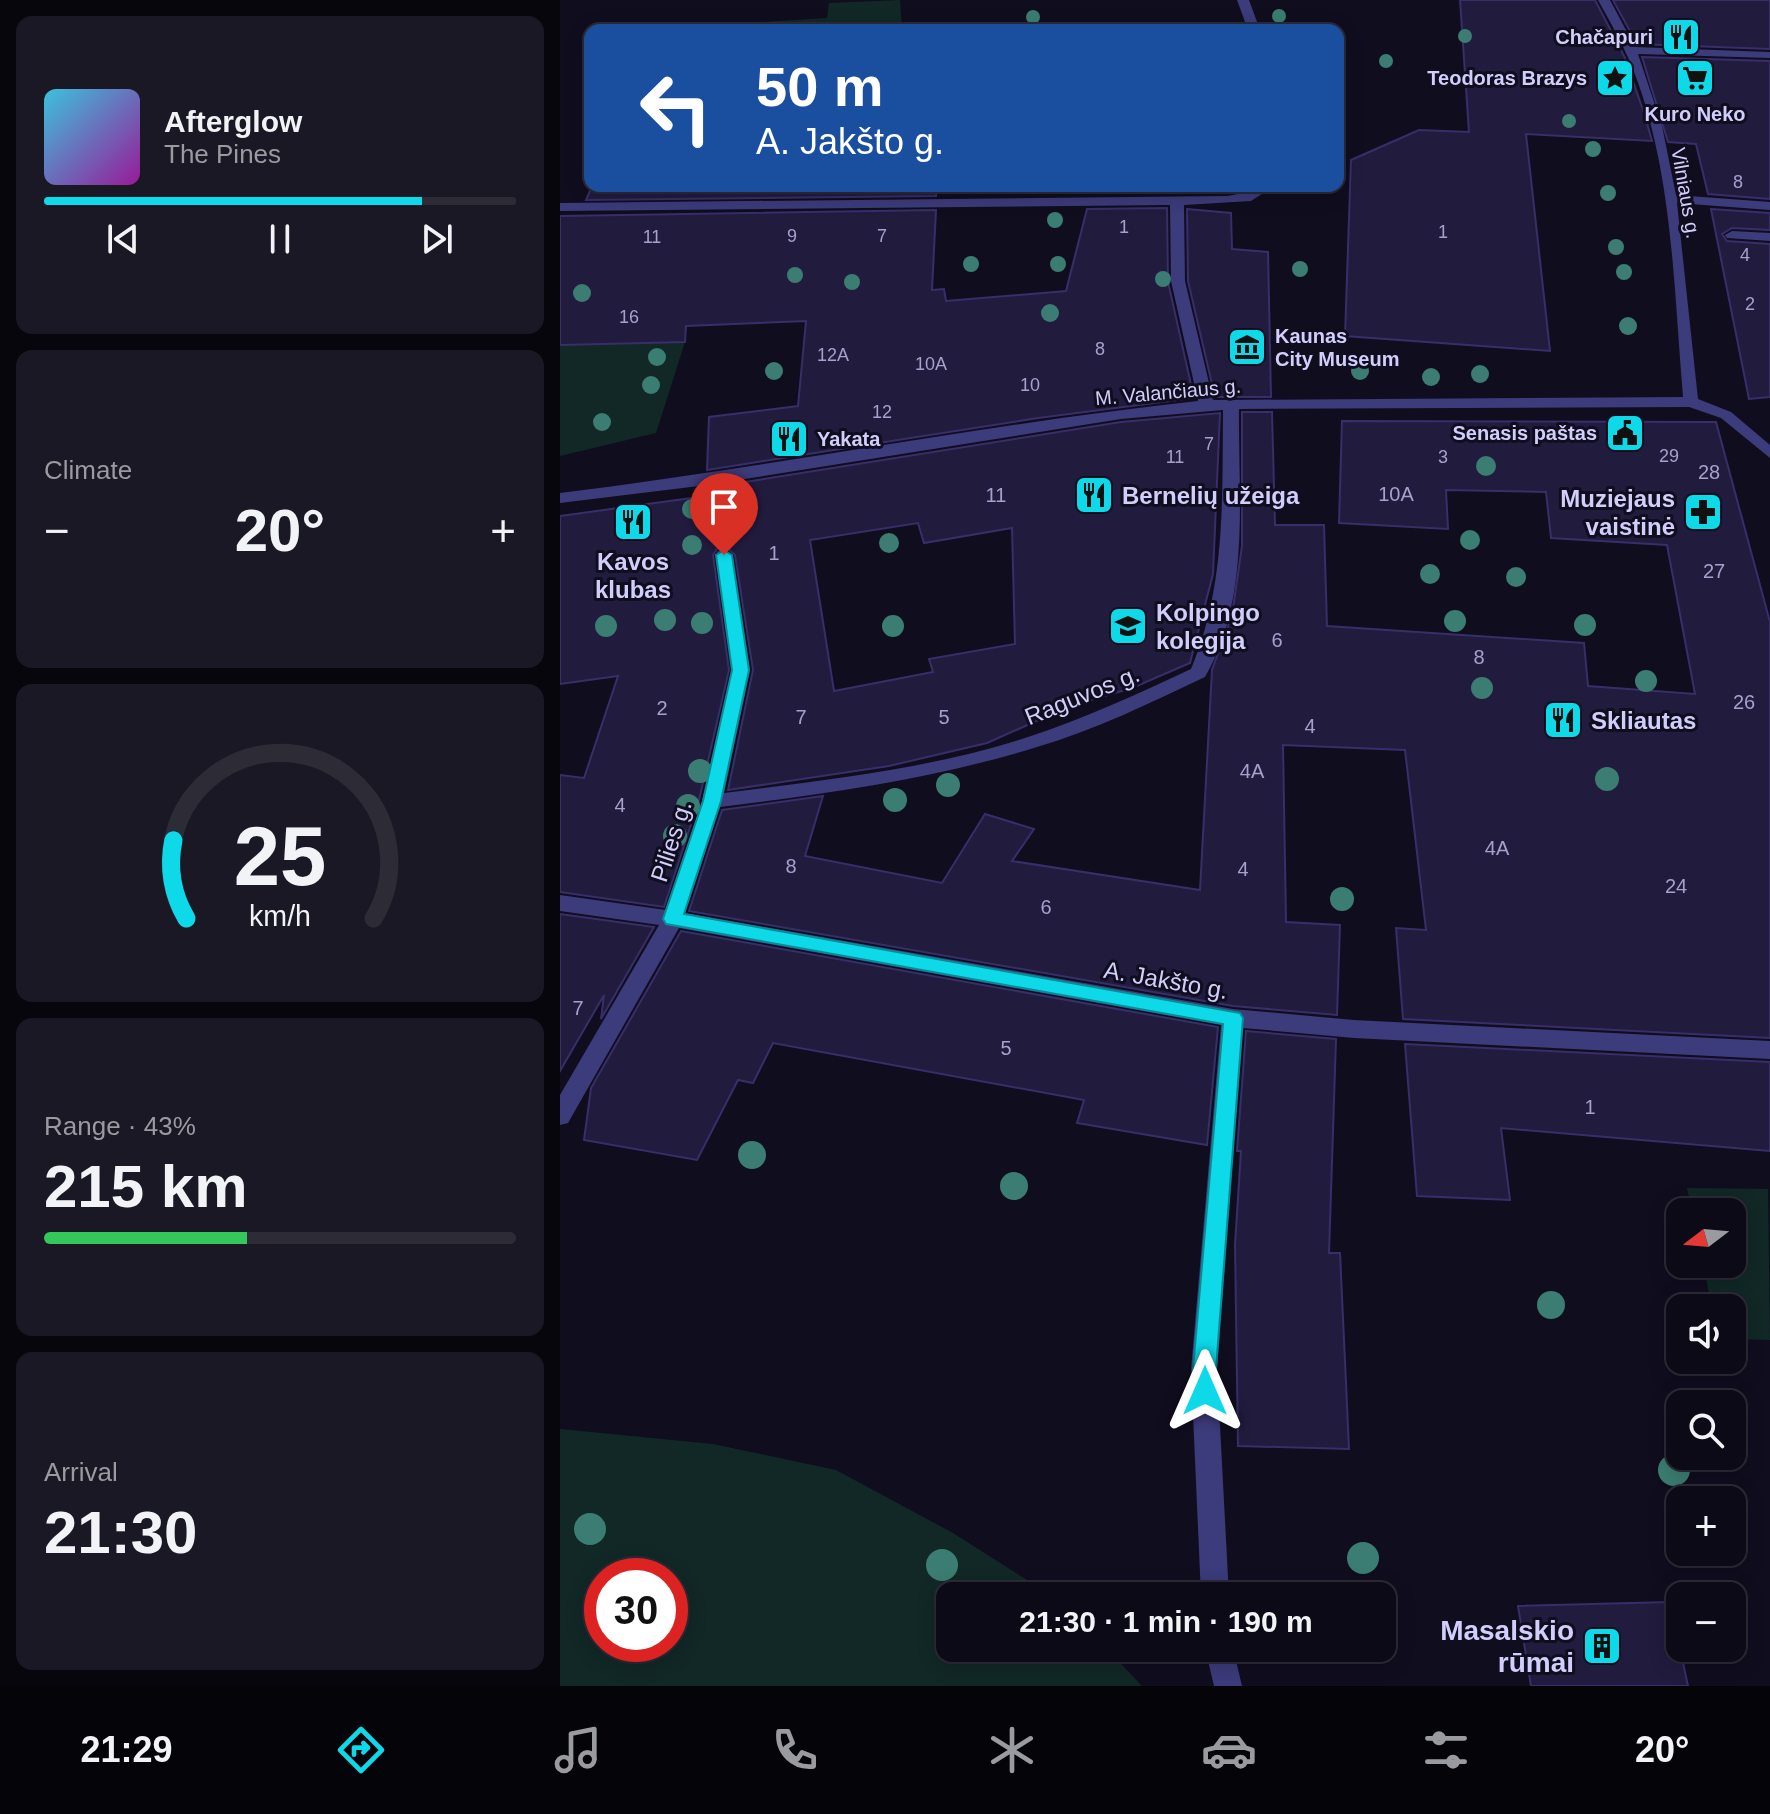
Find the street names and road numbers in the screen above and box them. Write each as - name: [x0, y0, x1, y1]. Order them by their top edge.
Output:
- street label: Vilniaus g.: [1667, 146, 1705, 240]
- street label: M. Valančiaus g.: [1094, 375, 1242, 409]
- street label: Raguvos g.: [1021, 660, 1143, 730]
- street label: Pilies g.: [645, 797, 697, 885]
- street label: A. Jakšto g.: [1102, 956, 1230, 1004]

